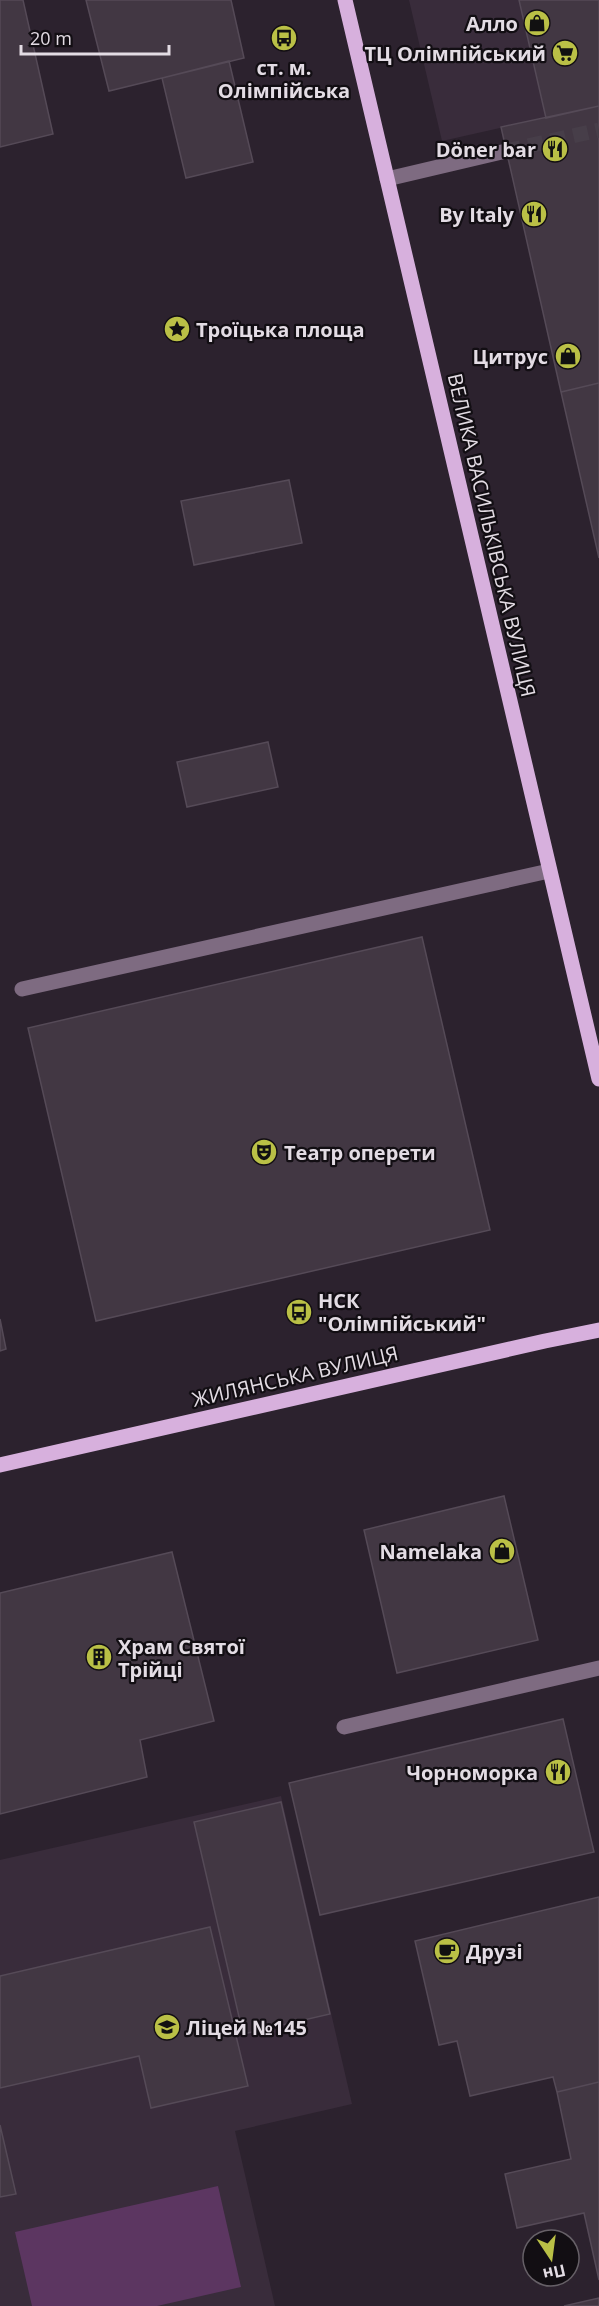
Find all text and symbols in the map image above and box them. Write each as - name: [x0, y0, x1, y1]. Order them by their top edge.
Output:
- shop icon: Алло: [522, 8, 552, 38]
- place label: Алло: [466, 10, 518, 37]
- scale bar: [21, 18, 170, 56]
- bus stop icon: ст. м. Олімпійська: [269, 23, 299, 53]
- text: 20 m: [30, 26, 72, 50]
- supermarket icon: ТЦ Олімпійський: [550, 38, 580, 68]
- place label: ТЦ Олімпійський: [365, 40, 546, 67]
- place label: ст. м. Олімпійська: [218, 54, 350, 104]
- restaurant icon: Döner bar: [540, 134, 570, 164]
- place label: Döner bar: [436, 136, 536, 163]
- restaurant icon: By Italy: [519, 199, 549, 229]
- place label: By Italy: [439, 201, 515, 228]
- place icon: Троїцька площа: [162, 314, 192, 344]
- place label: Троїцька площа: [196, 316, 365, 343]
- shop icon: Цитрус: [553, 341, 583, 371]
- place label: Цитрус: [473, 343, 548, 370]
- street label: ВЕЛИКА ВАСИЛЬКІВСЬКА ВУЛИЦЯ: [442, 371, 542, 699]
- theatre icon: Театр оперети: [249, 1137, 279, 1167]
- place label: Театр оперети: [284, 1139, 436, 1166]
- place label: НСК "Олімпійський": [318, 1287, 486, 1337]
- bus stop icon: НСК "Олімпійський": [284, 1297, 314, 1327]
- street label: ЖИЛЯНСЬКА ВУЛИЦЯ: [189, 1339, 401, 1413]
- shop icon: Namelaka: [487, 1536, 517, 1566]
- place label: Namelaka: [380, 1538, 482, 1565]
- place label: Храм Святої Трійці: [118, 1633, 246, 1683]
- building icon: Храм Святої Трійці: [84, 1642, 114, 1672]
- restaurant icon: Чорноморка: [543, 1757, 573, 1787]
- place label: Чорноморка: [406, 1759, 538, 1786]
- cafe icon: Друзі: [432, 1936, 462, 1966]
- place label: Друзі: [466, 1938, 523, 1965]
- school or university icon: Ліцей №145: [152, 2012, 182, 2042]
- place label: Ліцей №145: [186, 2014, 307, 2041]
- north arrow: [521, 2228, 581, 2288]
- text: Пн: [541, 2259, 568, 2286]

